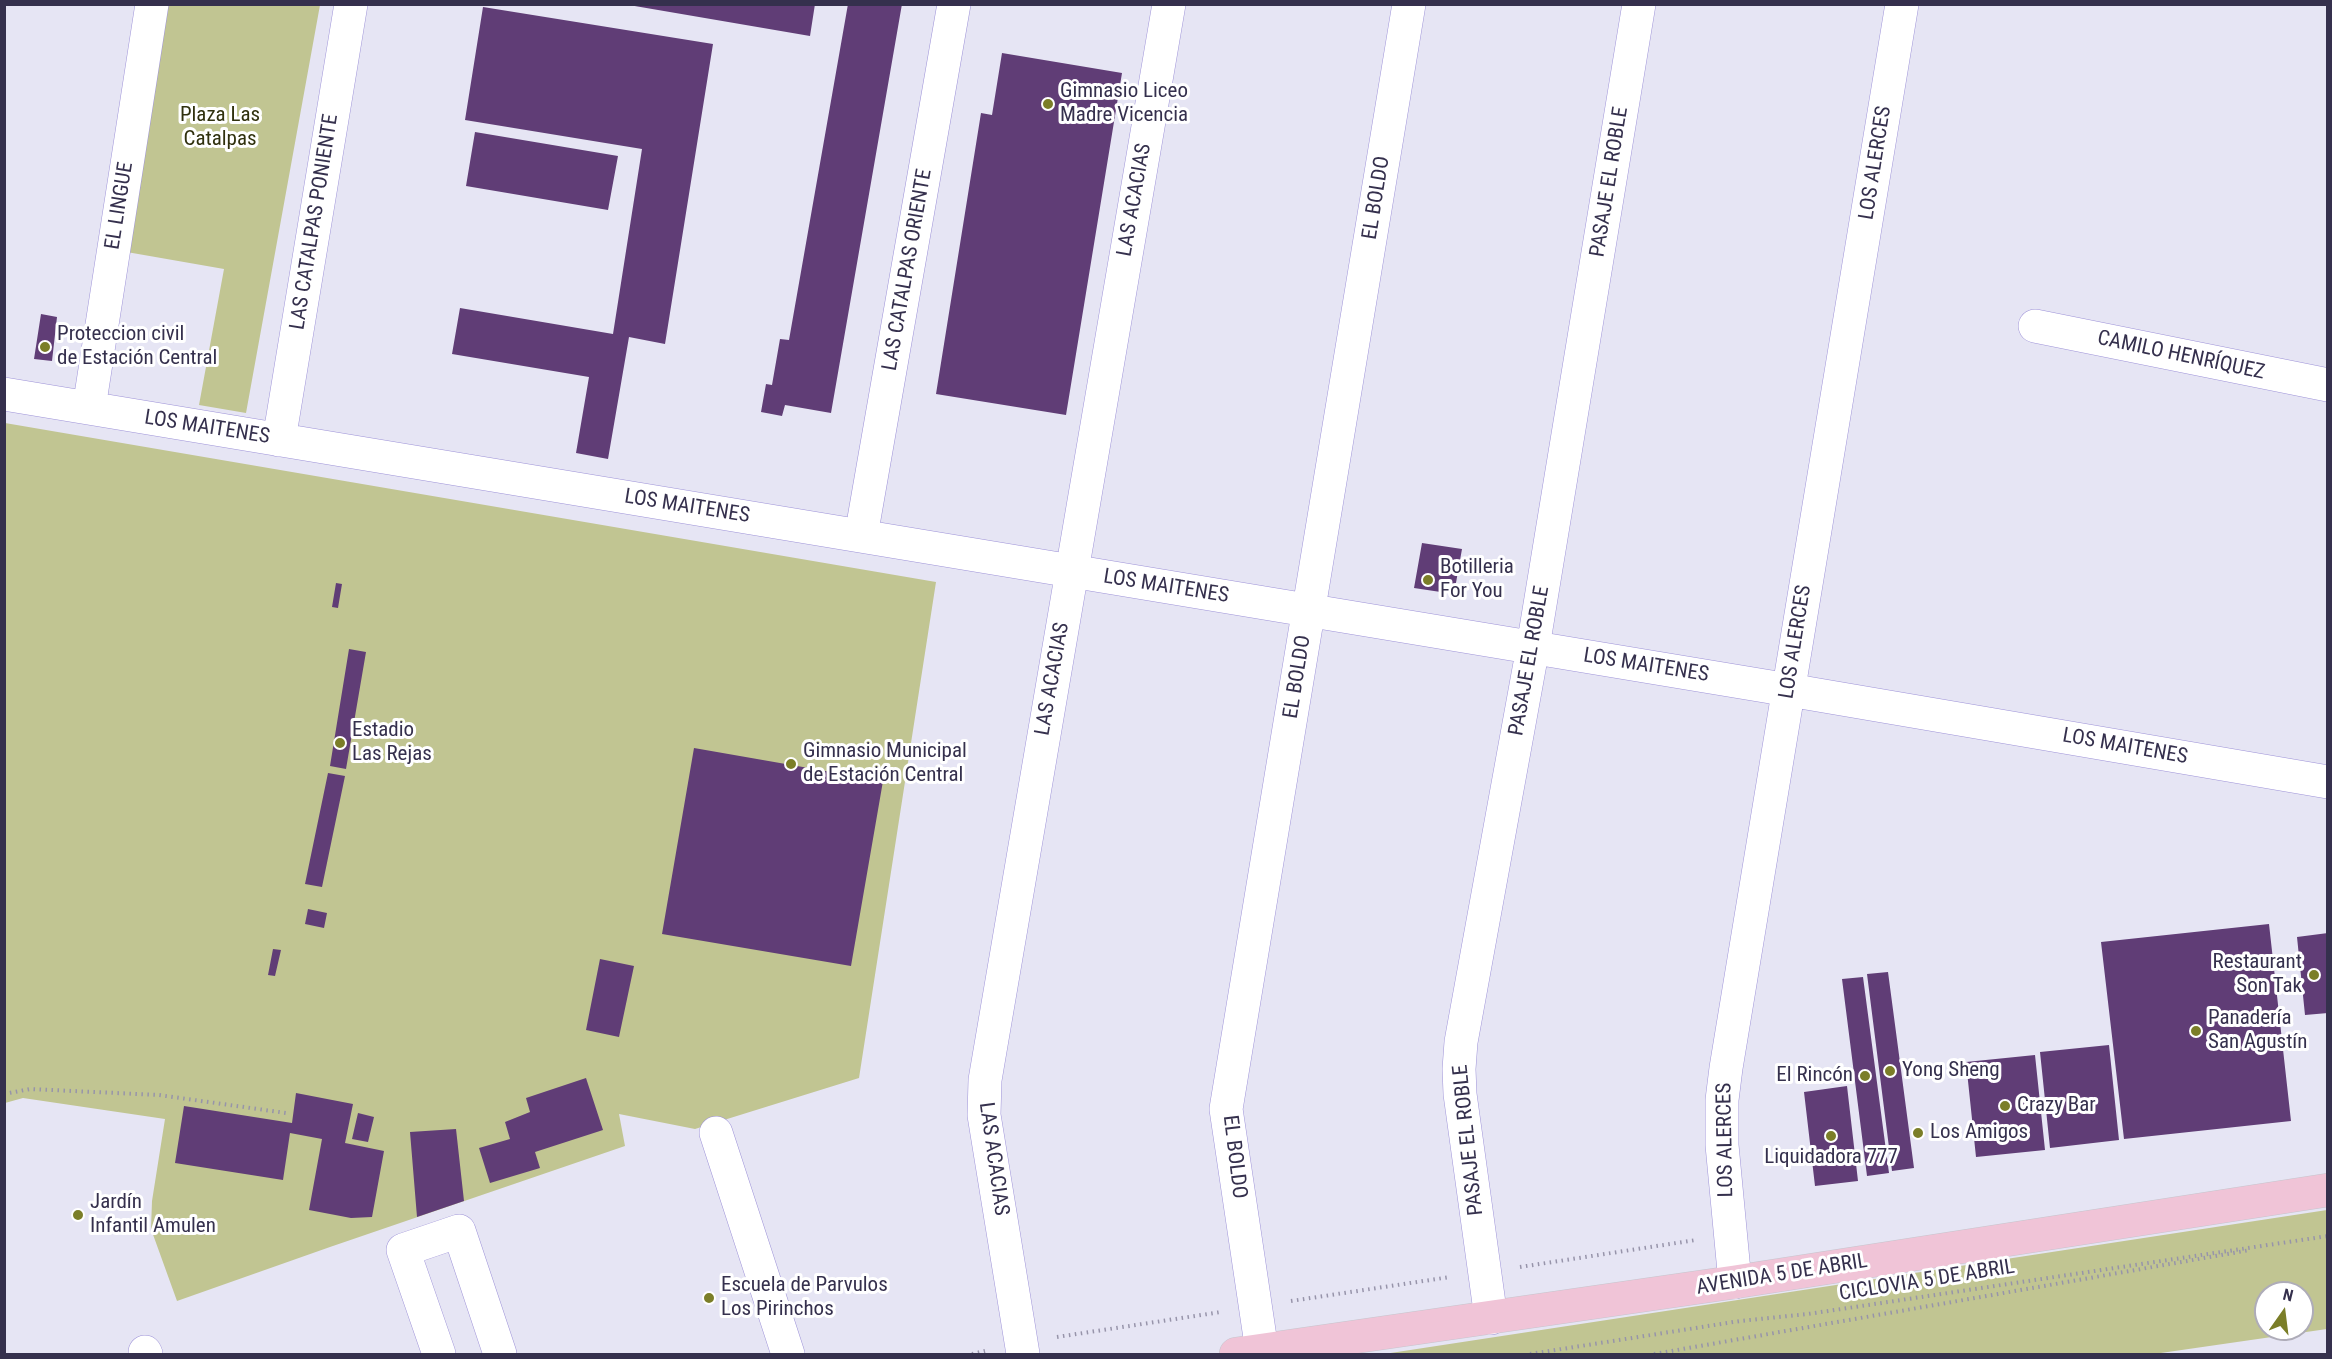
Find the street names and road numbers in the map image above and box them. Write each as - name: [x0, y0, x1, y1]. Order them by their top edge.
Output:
- street label: LOS ALERCES: [1855, 104, 1897, 222]
- street label: PASAJE EL ROBLE: [1586, 105, 1634, 259]
- street label: LAS CATALPAS PONIENTE: [286, 112, 344, 332]
- street label: LAS ACACIAS: [1113, 142, 1157, 258]
- street label: EL BOLDO: [1358, 155, 1396, 241]
- street label: EL LINGUE: [101, 161, 139, 251]
- street label: LAS CATALPAS ORIENTE: [878, 167, 938, 373]
- street label: CAMILO HENRÍQUEZ: [2095, 326, 2267, 386]
- street label: LOS MAITENES: [143, 406, 271, 450]
- street label: LOS MAITENES: [623, 485, 751, 529]
- street label: LOS MAITENES: [1102, 565, 1230, 609]
- street label: LOS ALERCES: [1775, 583, 1817, 701]
- street label: PASAJE EL ROBLE: [1504, 584, 1556, 738]
- street label: LAS ACACIAS: [1031, 621, 1075, 737]
- street label: EL BOLDO: [1279, 634, 1317, 720]
- street label: LOS MAITENES: [1582, 644, 1710, 688]
- street label: LOS MAITENES: [2061, 724, 2189, 770]
- street label: PASAJE EL ROBLE: [1449, 1063, 1489, 1217]
- street label: LOS ALERCES: [1712, 1083, 1740, 1197]
- street label: LAS ACACIAS: [973, 1101, 1013, 1217]
- street label: EL BOLDO: [1216, 1114, 1252, 1200]
- street label: AVENIDA 5 DE ABRIL: [1695, 1249, 1869, 1301]
- street label: CICLOVIA 5 DE ABRIL: [1837, 1255, 2017, 1307]

